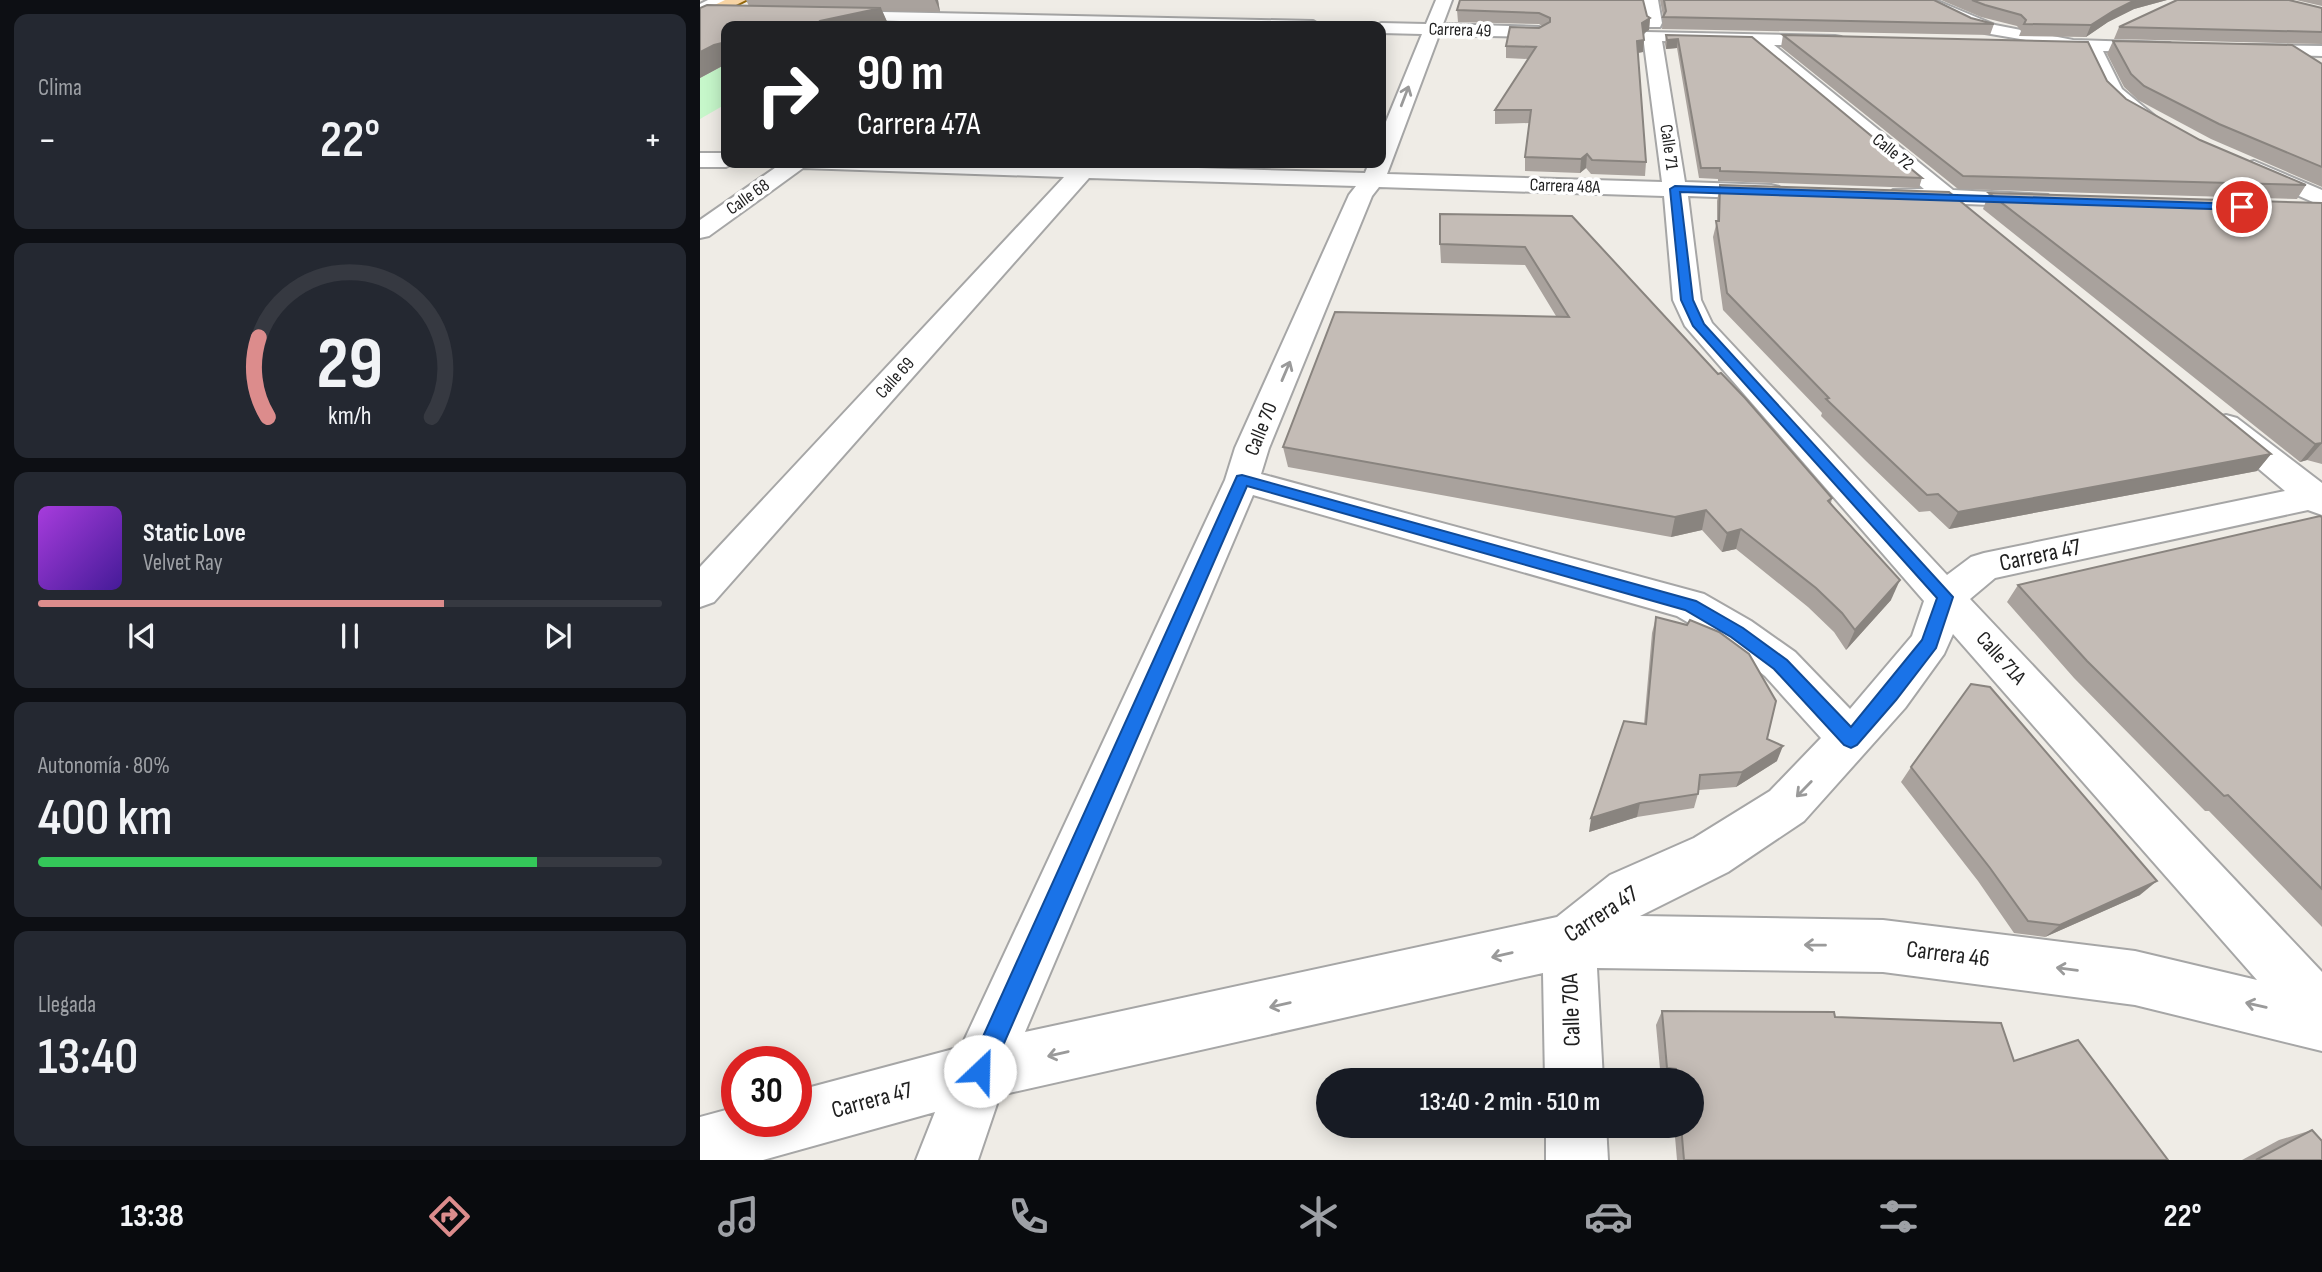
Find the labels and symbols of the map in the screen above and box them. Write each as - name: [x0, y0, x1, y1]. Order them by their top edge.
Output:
- street label: Carrera 49: [1428, 18, 1492, 42]
- one-way arrow: [1400, 86, 1413, 108]
- street label: Calle 71: [1655, 123, 1683, 172]
- street label: Calle 72: [1868, 129, 1918, 175]
- street label: Carrera 48A: [1529, 174, 1601, 198]
- street label: Calle 68: [722, 175, 774, 219]
- pin: [2212, 177, 2272, 237]
- street label: Calle 69: [871, 353, 919, 403]
- one-way arrow: [1280, 361, 1293, 382]
- street label: Calle 70: [1239, 399, 1283, 459]
- street label: Carrera 47: [1997, 532, 2084, 578]
- street label: Calle 71A: [1971, 626, 2032, 690]
- one-way arrow: [1795, 780, 1812, 797]
- street label: Carrera 47: [1558, 879, 1644, 949]
- street label: Carrera 46: [1905, 935, 1991, 973]
- one-way arrow: [1804, 938, 1827, 952]
- one-way arrow: [1491, 949, 1514, 963]
- one-way arrow: [2056, 963, 2079, 976]
- street label: Calle 70A: [1555, 972, 1587, 1047]
- one-way arrow: [1269, 998, 1292, 1012]
- one-way arrow: [2245, 998, 2268, 1011]
- position arrow: [943, 1034, 1017, 1108]
- speed limit sign: 30: [721, 1046, 812, 1137]
- one-way arrow: [1047, 1048, 1070, 1061]
- street label: Carrera 47: [828, 1075, 916, 1125]

